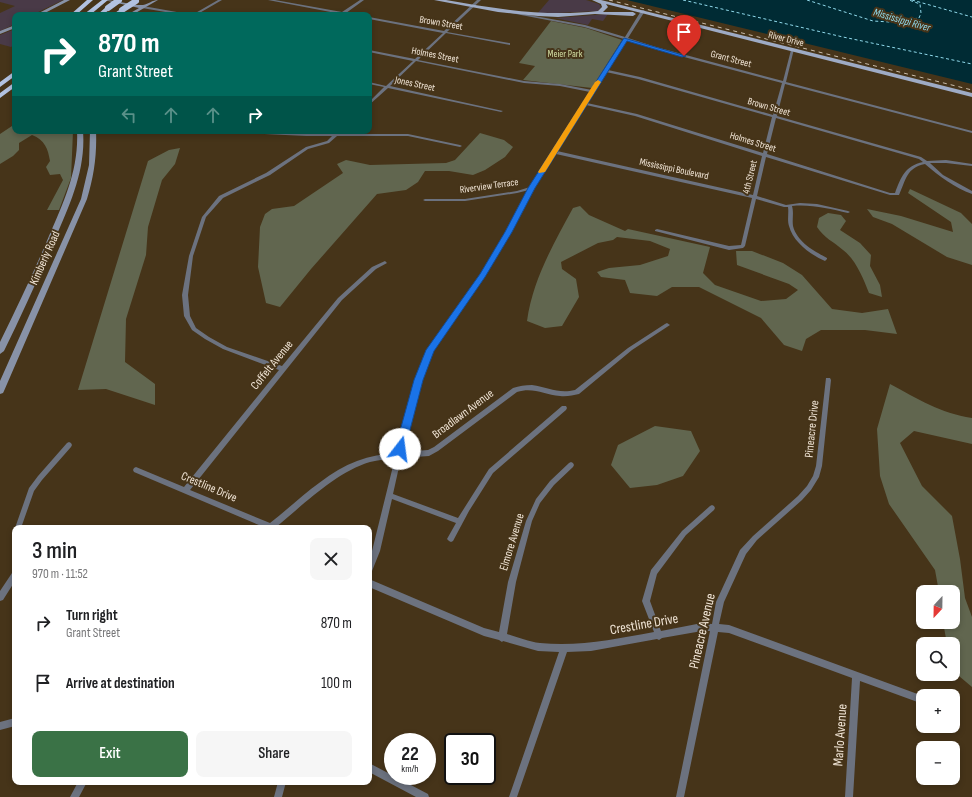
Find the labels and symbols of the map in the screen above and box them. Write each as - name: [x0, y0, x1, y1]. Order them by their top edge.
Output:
- water label: Mississippi River: [872, 6, 933, 35]
- street label: Brown Street: [418, 13, 464, 33]
- pin: [667, 15, 701, 56]
- street label: River Drive: [767, 29, 805, 49]
- street label: Holmes Street: [410, 45, 460, 65]
- park label: Meier Park: [548, 48, 583, 60]
- street label: Grant Street: [709, 48, 753, 70]
- street label: Jones Street: [393, 74, 436, 94]
- street label: Brown Street: [746, 95, 792, 119]
- street label: Holmes Street: [728, 129, 778, 155]
- street label: Mississippi Boulevard: [638, 156, 710, 182]
- street label: 4th Street: [740, 159, 760, 195]
- street label: Riverview Terrace: [459, 176, 519, 196]
- street label: Kimberly Road: [26, 229, 64, 287]
- street label: Coffelt Avenue: [248, 337, 297, 393]
- street label: Broadlawn Avenue: [429, 386, 497, 442]
- street label: Pineacre Drive: [802, 399, 822, 458]
- position arrow: [379, 428, 421, 470]
- street label: Crestline Drive: [179, 468, 239, 506]
- street label: Elmore Avenue: [496, 511, 528, 572]
- north arrow: [916, 585, 960, 629]
- street label: Pineacre Avenue: [685, 592, 719, 670]
- street label: Crestline Drive: [608, 610, 680, 638]
- street label: Marlo Avenue: [829, 703, 851, 767]
- speed limit sign: 30: [444, 733, 496, 785]

